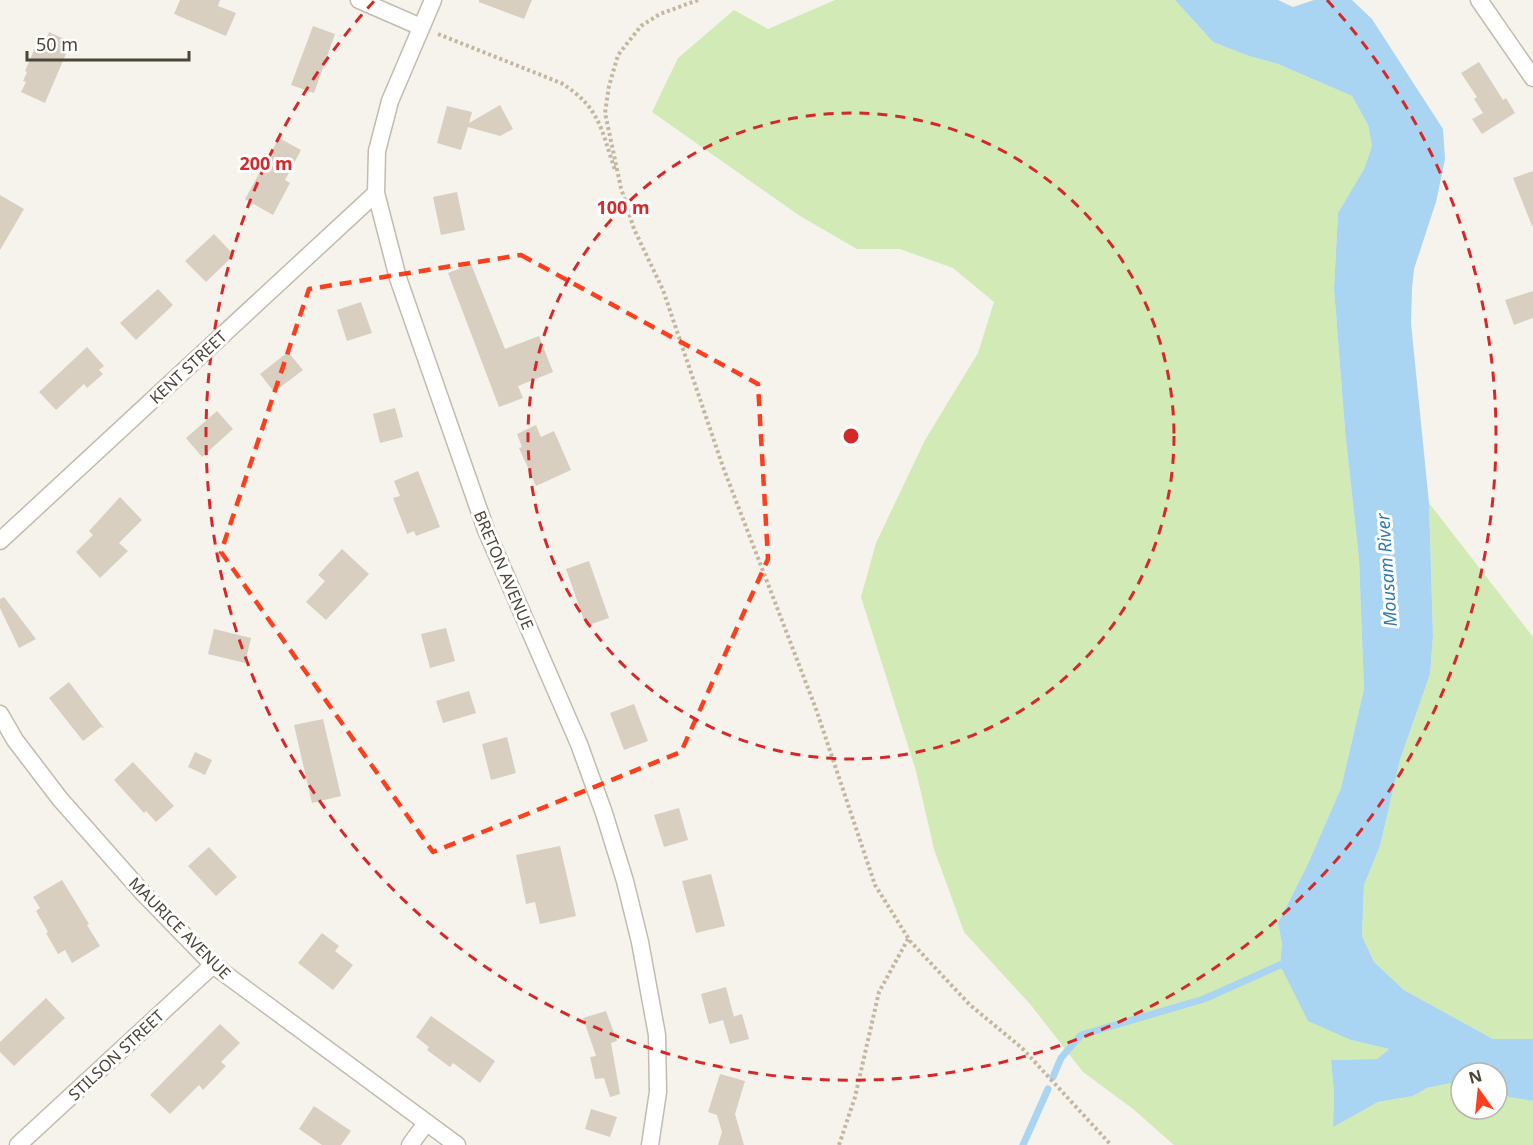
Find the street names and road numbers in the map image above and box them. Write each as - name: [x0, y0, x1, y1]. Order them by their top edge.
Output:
- street label: KENT STREET: [145, 325, 232, 409]
- street label: BRETON AVENUE: [469, 507, 539, 633]
- street label: MAURICE AVENUE: [124, 872, 236, 984]
- street label: STILSON STREET: [63, 1005, 169, 1105]

